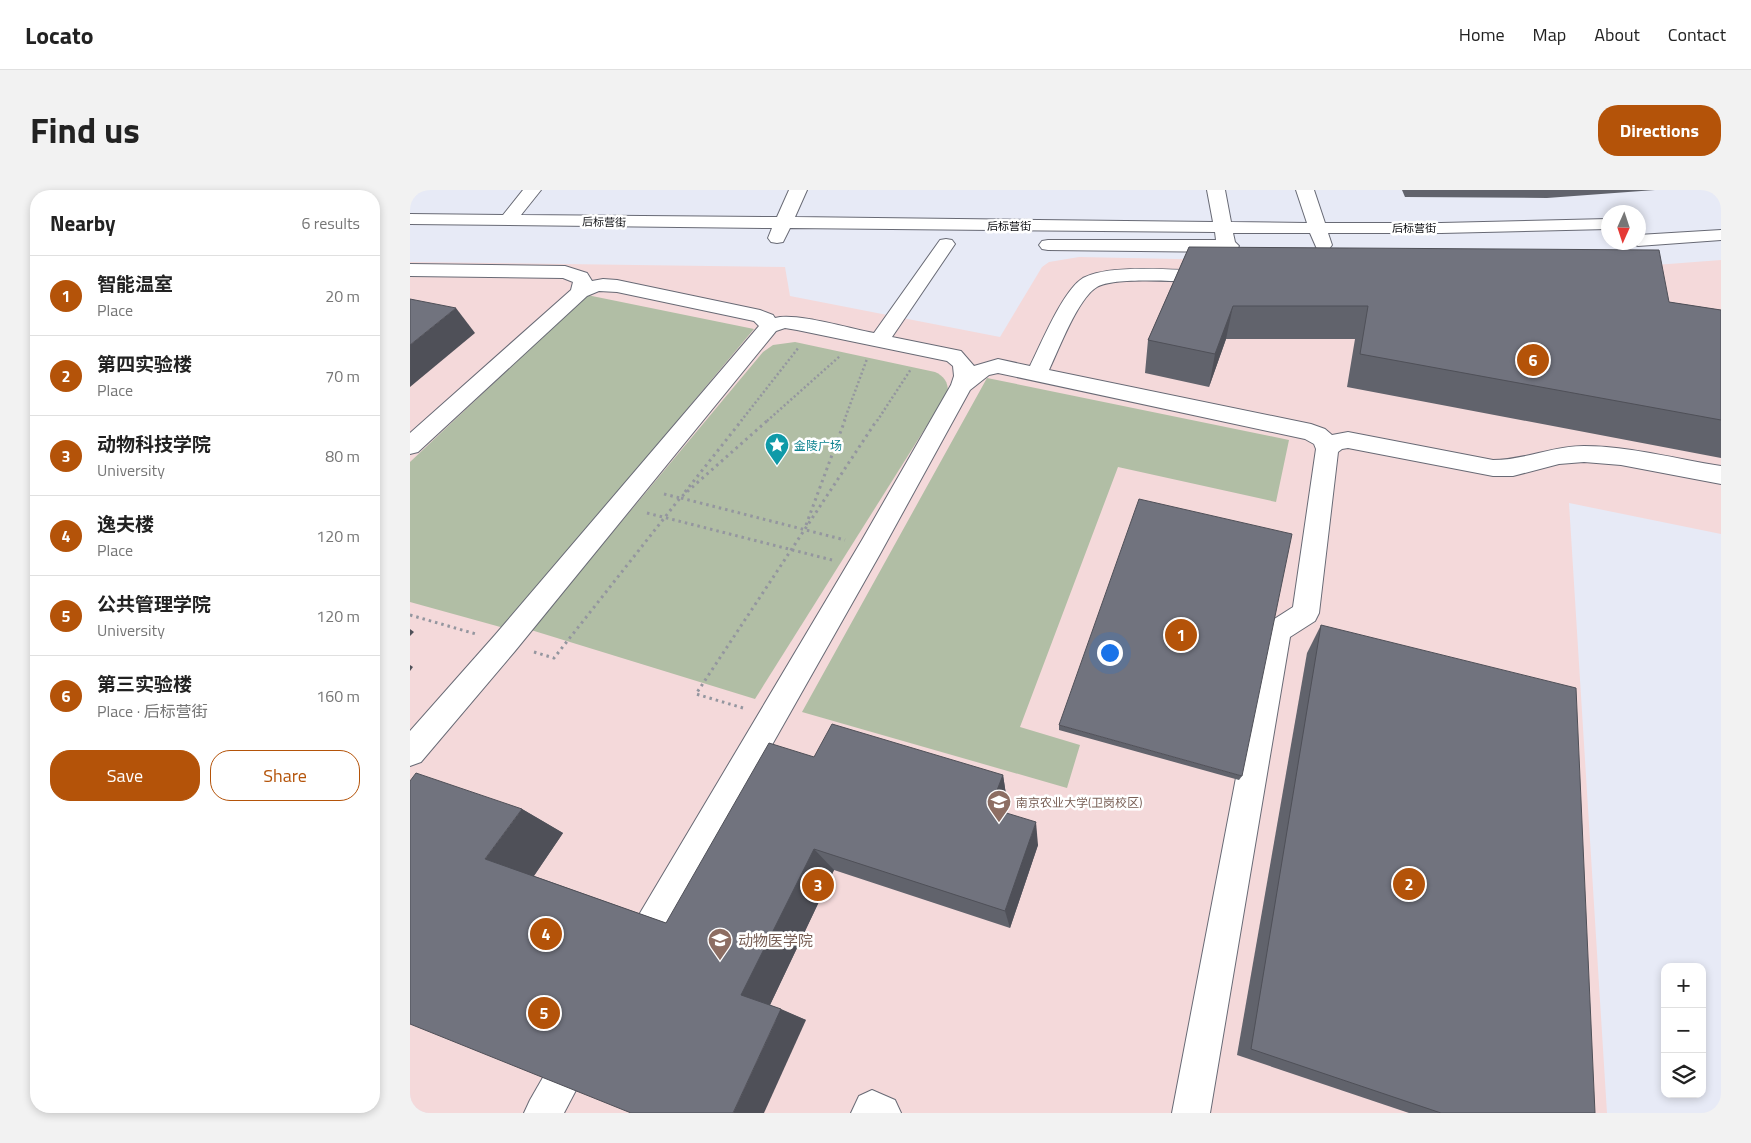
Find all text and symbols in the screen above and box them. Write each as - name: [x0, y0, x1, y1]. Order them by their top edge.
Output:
- text: Locato: [25, 17, 94, 53]
- text: Home: [1459, 21, 1505, 48]
- text: Map: [1533, 21, 1566, 48]
- text: About: [1594, 21, 1640, 48]
- text: Contact: [1668, 21, 1726, 48]
- text: Find us: [30, 103, 140, 157]
- button: Directions: [1598, 105, 1721, 156]
- north arrow: [1601, 205, 1646, 250]
- text: Nearby: [50, 207, 115, 239]
- text: 6 results: [301, 211, 360, 235]
- street label: 后标营街: [582, 214, 626, 230]
- street label: 后标营街: [987, 218, 1031, 234]
- street label: 后标营街: [1392, 220, 1436, 236]
- text: 智能温室: [97, 269, 173, 298]
- text: 1: [62, 284, 70, 308]
- text: 20 m: [325, 284, 360, 308]
- text: Place: [97, 298, 133, 322]
- pin: 6: [1517, 341, 1549, 379]
- text: 第四实验楼: [97, 349, 192, 378]
- text: 2: [62, 364, 70, 388]
- text: 70 m: [325, 364, 360, 388]
- text: Place: [97, 378, 133, 402]
- text: 动物科技学院: [97, 429, 211, 458]
- place icon: 金陵广场: [764, 432, 790, 466]
- place label: 金陵广场: [794, 436, 842, 455]
- text: 3: [62, 444, 70, 468]
- text: 80 m: [325, 444, 360, 468]
- text: University: [97, 458, 165, 482]
- text: 逸夫楼: [97, 509, 154, 538]
- text: 4: [62, 524, 70, 548]
- text: 120 m: [316, 524, 360, 548]
- text: Place: [97, 538, 133, 562]
- text: 公共管理学院: [97, 589, 211, 618]
- text: 5: [62, 604, 70, 628]
- text: 120 m: [316, 604, 360, 628]
- pin: 1: [1165, 616, 1197, 654]
- text: University: [97, 618, 165, 642]
- your location: [1097, 640, 1123, 666]
- text: 第三实验楼: [97, 669, 192, 698]
- text: 6: [62, 684, 70, 708]
- text: 160 m: [316, 684, 360, 708]
- text: Place · 后标营街: [97, 699, 208, 723]
- button: Save: [50, 750, 200, 801]
- button: Share: [210, 750, 360, 801]
- school or university icon: 南京农业大学(卫岗校区): [986, 789, 1012, 823]
- place label: 南京农业大学(卫岗校区): [1016, 793, 1142, 812]
- pin: 2: [1393, 865, 1425, 903]
- pin: 3: [802, 866, 834, 904]
- pin: 4: [530, 915, 562, 953]
- school or university icon: 动物医学院: [707, 927, 733, 961]
- place label: 动物医学院: [738, 929, 813, 952]
- map controls: [1661, 963, 1706, 1098]
- button: +: [1661, 963, 1706, 1008]
- pin: 5: [528, 994, 560, 1032]
- button: −: [1661, 1008, 1706, 1053]
- button: layers: [1661, 1053, 1706, 1098]

